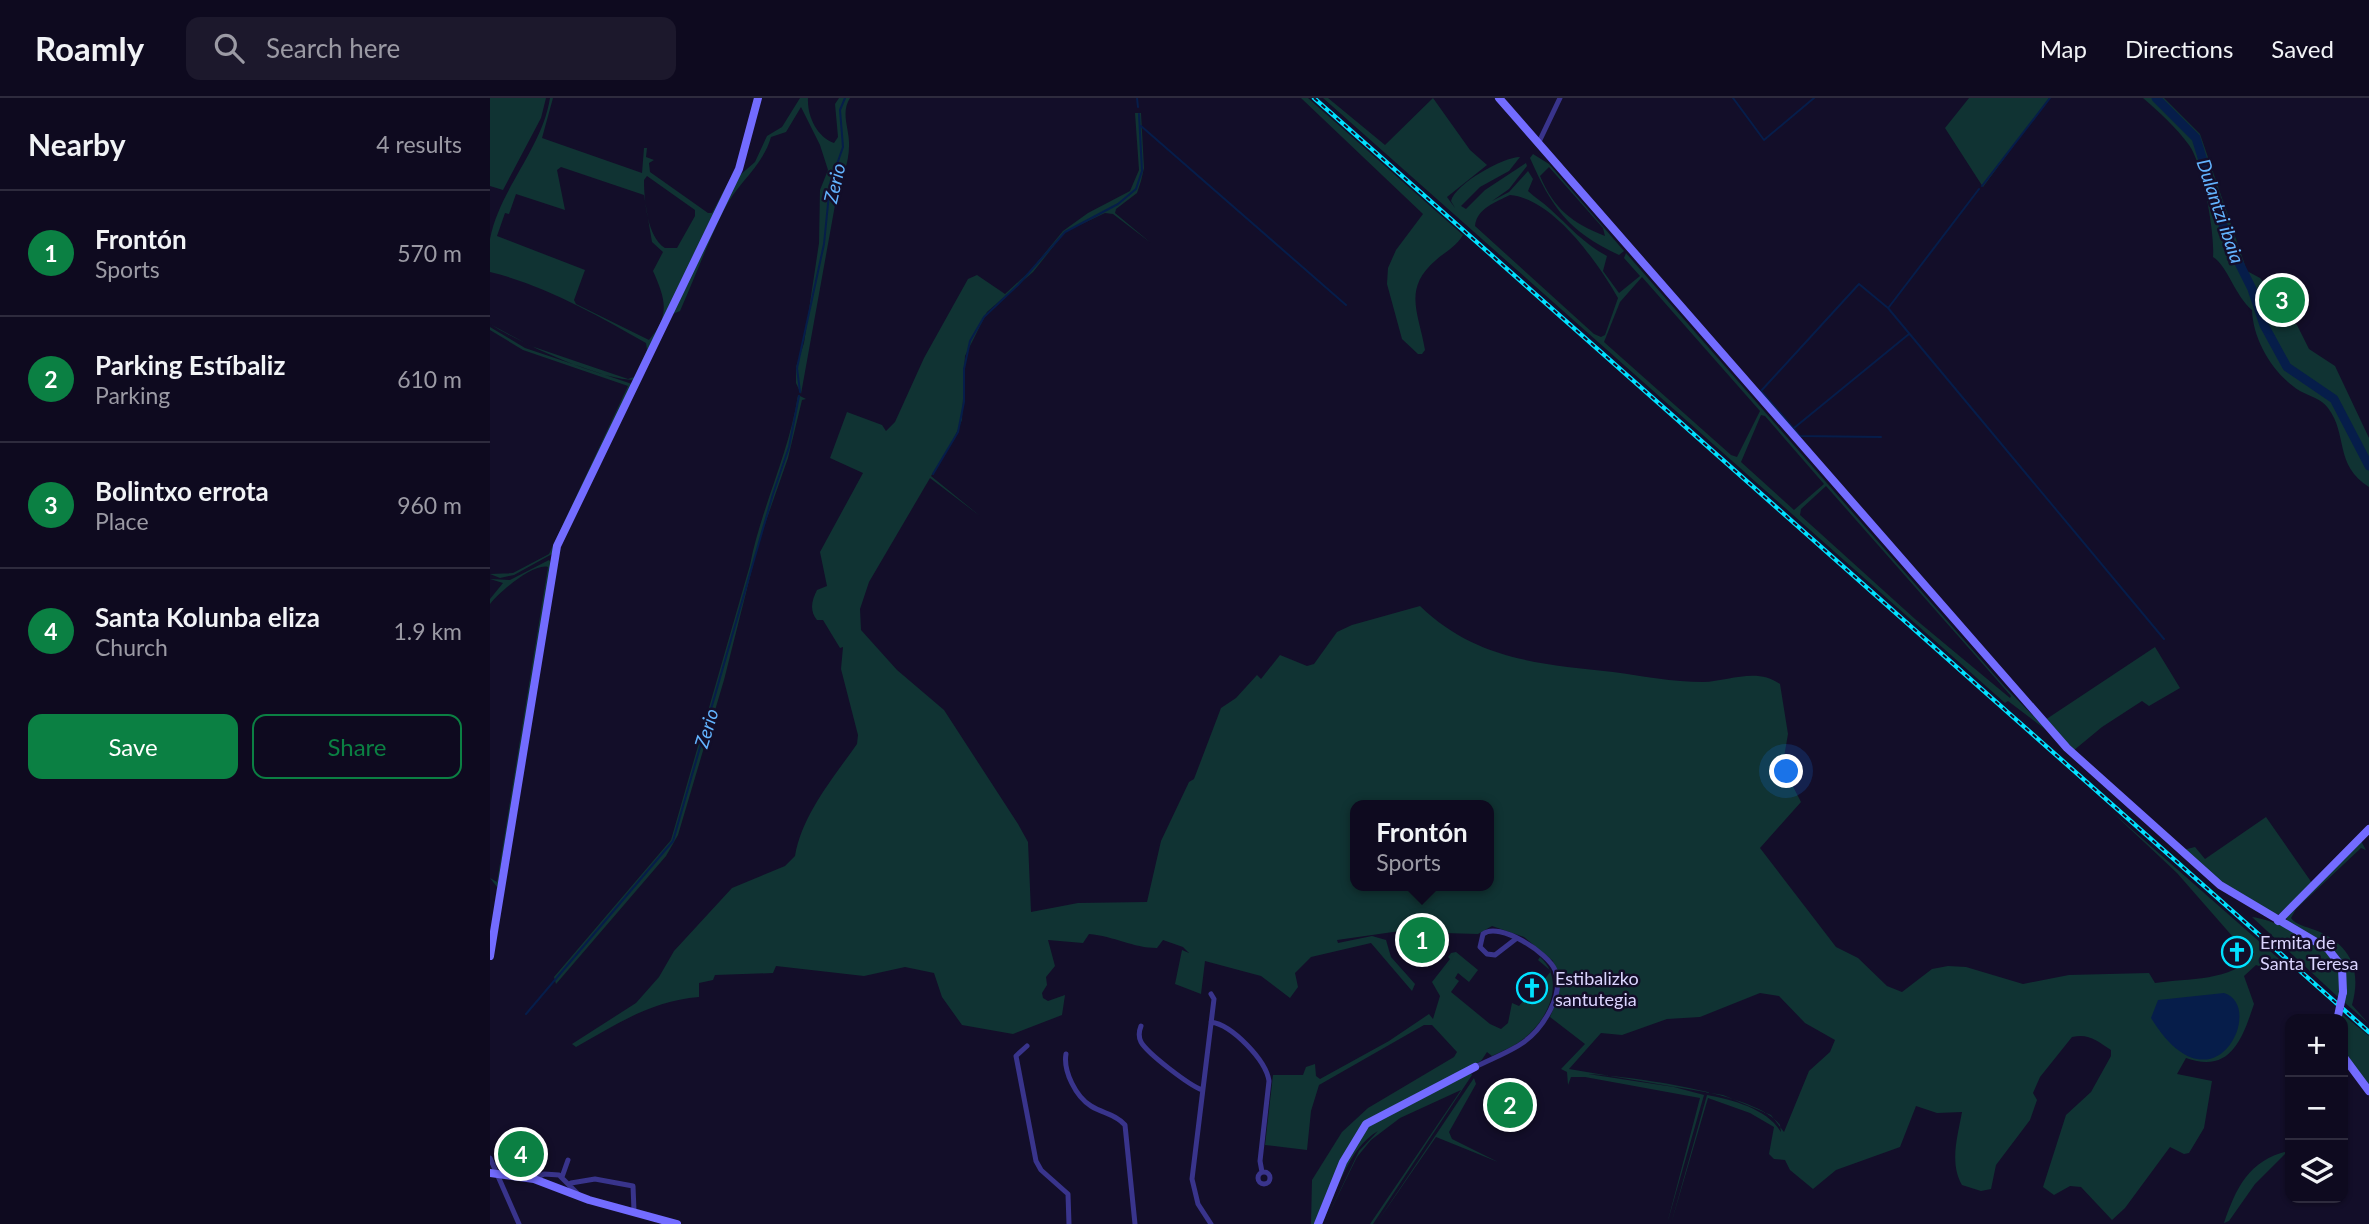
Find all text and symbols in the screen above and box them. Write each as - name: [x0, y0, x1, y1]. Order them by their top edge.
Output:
- search box: [186, 17, 676, 80]
- text: Roamly: [35, 28, 144, 68]
- icon: search: [210, 29, 248, 67]
- text: Search here: [266, 32, 400, 64]
- text: Map: [2040, 34, 2087, 63]
- text: Directions: [2125, 34, 2233, 63]
- text: Saved: [2271, 34, 2334, 63]
- text: Nearby: [28, 126, 126, 162]
- text: 4 results: [376, 130, 462, 158]
- water label: Dulantzi ibaia: [2192, 156, 2250, 266]
- water label: Zerio: [818, 161, 850, 206]
- text: Frontón: [95, 223, 187, 255]
- text: 1: [44, 239, 58, 267]
- text: 570 m: [397, 239, 462, 267]
- text: Sports: [95, 255, 160, 283]
- pin: 3: [2259, 274, 2305, 326]
- text: Parking Estíbaliz: [95, 349, 285, 381]
- text: 2: [44, 365, 58, 393]
- text: 610 m: [397, 365, 462, 393]
- text: Parking: [95, 381, 170, 409]
- text: Bolintxo errota: [95, 475, 269, 507]
- text: 3: [44, 491, 58, 519]
- text: 960 m: [397, 491, 462, 519]
- text: Place: [95, 507, 149, 535]
- text: Santa Kolunba eliza: [95, 601, 320, 633]
- text: 4: [44, 617, 58, 645]
- text: 1.9 km: [393, 617, 462, 645]
- text: Church: [95, 633, 168, 661]
- water label: Zerio: [689, 705, 723, 751]
- button: Save: [28, 714, 238, 779]
- button: Share: [252, 714, 462, 779]
- your location: [1769, 754, 1803, 788]
- popup: [1350, 800, 1494, 891]
- text: Frontón: [1376, 816, 1468, 848]
- text: Sports: [1376, 848, 1441, 876]
- pin: 1: [1399, 914, 1445, 966]
- place label: Ermita de Santa Teresa: [2260, 931, 2358, 974]
- church icon: Ermita de Santa Teresa: [2220, 935, 2254, 969]
- place label: Estibalizko santutegia: [1555, 967, 1639, 1010]
- church icon: Estibalizko santutegia: [1515, 971, 1549, 1005]
- map controls: [2285, 1014, 2348, 1203]
- button: +: [2285, 1014, 2348, 1077]
- button: −: [2285, 1077, 2348, 1140]
- pin: 2: [1487, 1079, 1533, 1131]
- pin: 4: [498, 1128, 544, 1180]
- button: layers: [2285, 1140, 2348, 1203]

